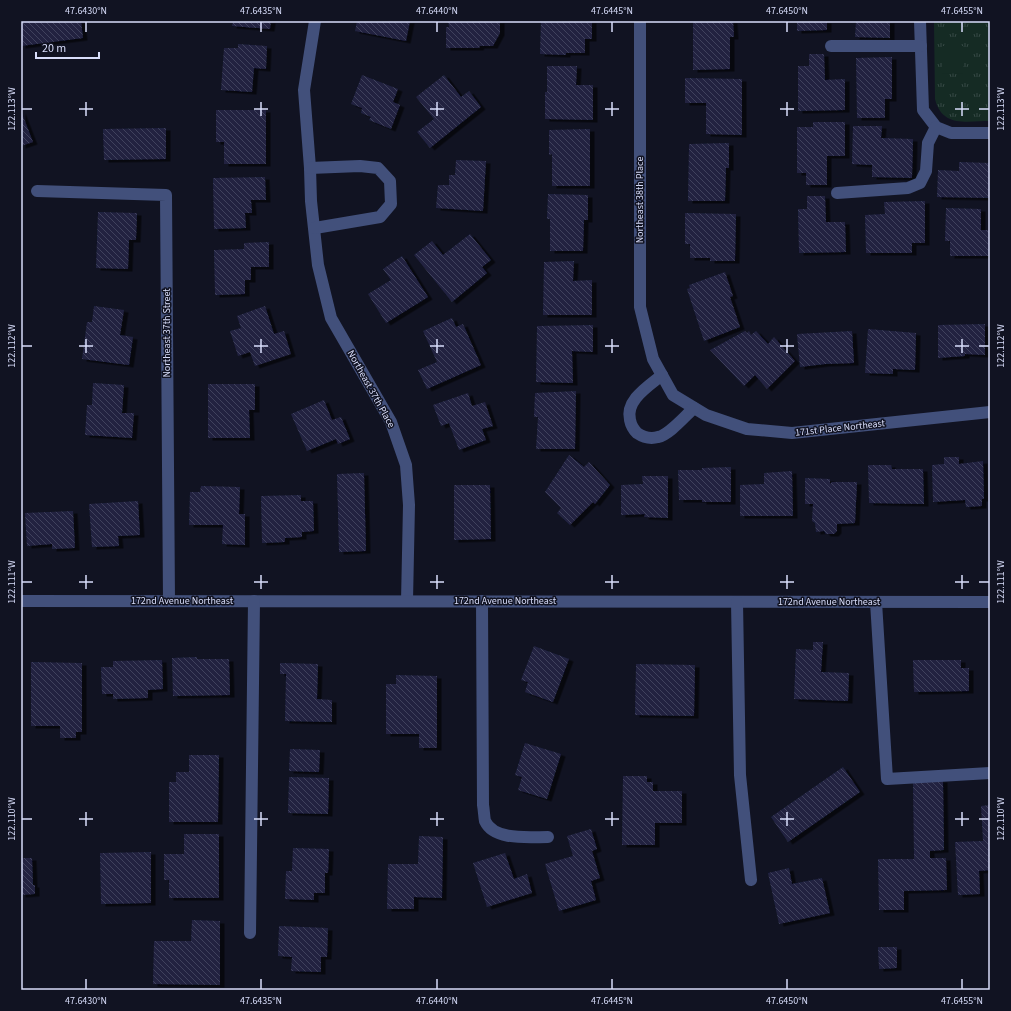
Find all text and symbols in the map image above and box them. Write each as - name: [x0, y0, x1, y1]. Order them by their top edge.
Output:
- text: 47.6430°N: [65, 4, 107, 18]
- text: 47.6435°N: [240, 4, 282, 18]
- text: 47.6440°N: [416, 4, 458, 18]
- text: 47.6445°N: [591, 4, 633, 18]
- text: 47.6450°N: [766, 4, 808, 18]
- text: 47.6455°N: [941, 4, 983, 18]
- scale bar: [36, 34, 99, 60]
- text: 20 m: [42, 40, 66, 57]
- text: 122.113°W: [5, 87, 19, 131]
- text: 122.113°W: [994, 87, 1008, 131]
- street label: Northeast 38th Place: [633, 157, 647, 243]
- street label: Northeast 37th Street: [160, 288, 174, 378]
- text: 122.112°W: [5, 324, 19, 368]
- text: 122.112°W: [994, 324, 1008, 368]
- street label: Northeast 37th Place: [344, 348, 398, 430]
- street label: 171st Place Northeast: [794, 416, 886, 440]
- text: 122.111°W: [5, 560, 19, 604]
- text: 122.111°W: [994, 560, 1008, 604]
- street label: 172nd Avenue Northeast: [131, 594, 234, 608]
- street label: 172nd Avenue Northeast: [454, 594, 557, 608]
- street label: 172nd Avenue Northeast: [778, 595, 881, 609]
- text: 122.110°W: [5, 797, 19, 841]
- text: 122.110°W: [994, 797, 1008, 841]
- text: 47.6430°N: [65, 994, 107, 1008]
- text: 47.6435°N: [240, 994, 282, 1008]
- text: 47.6440°N: [416, 994, 458, 1008]
- text: 47.6445°N: [591, 994, 633, 1008]
- text: 47.6450°N: [766, 994, 808, 1008]
- text: 47.6455°N: [941, 994, 983, 1008]

